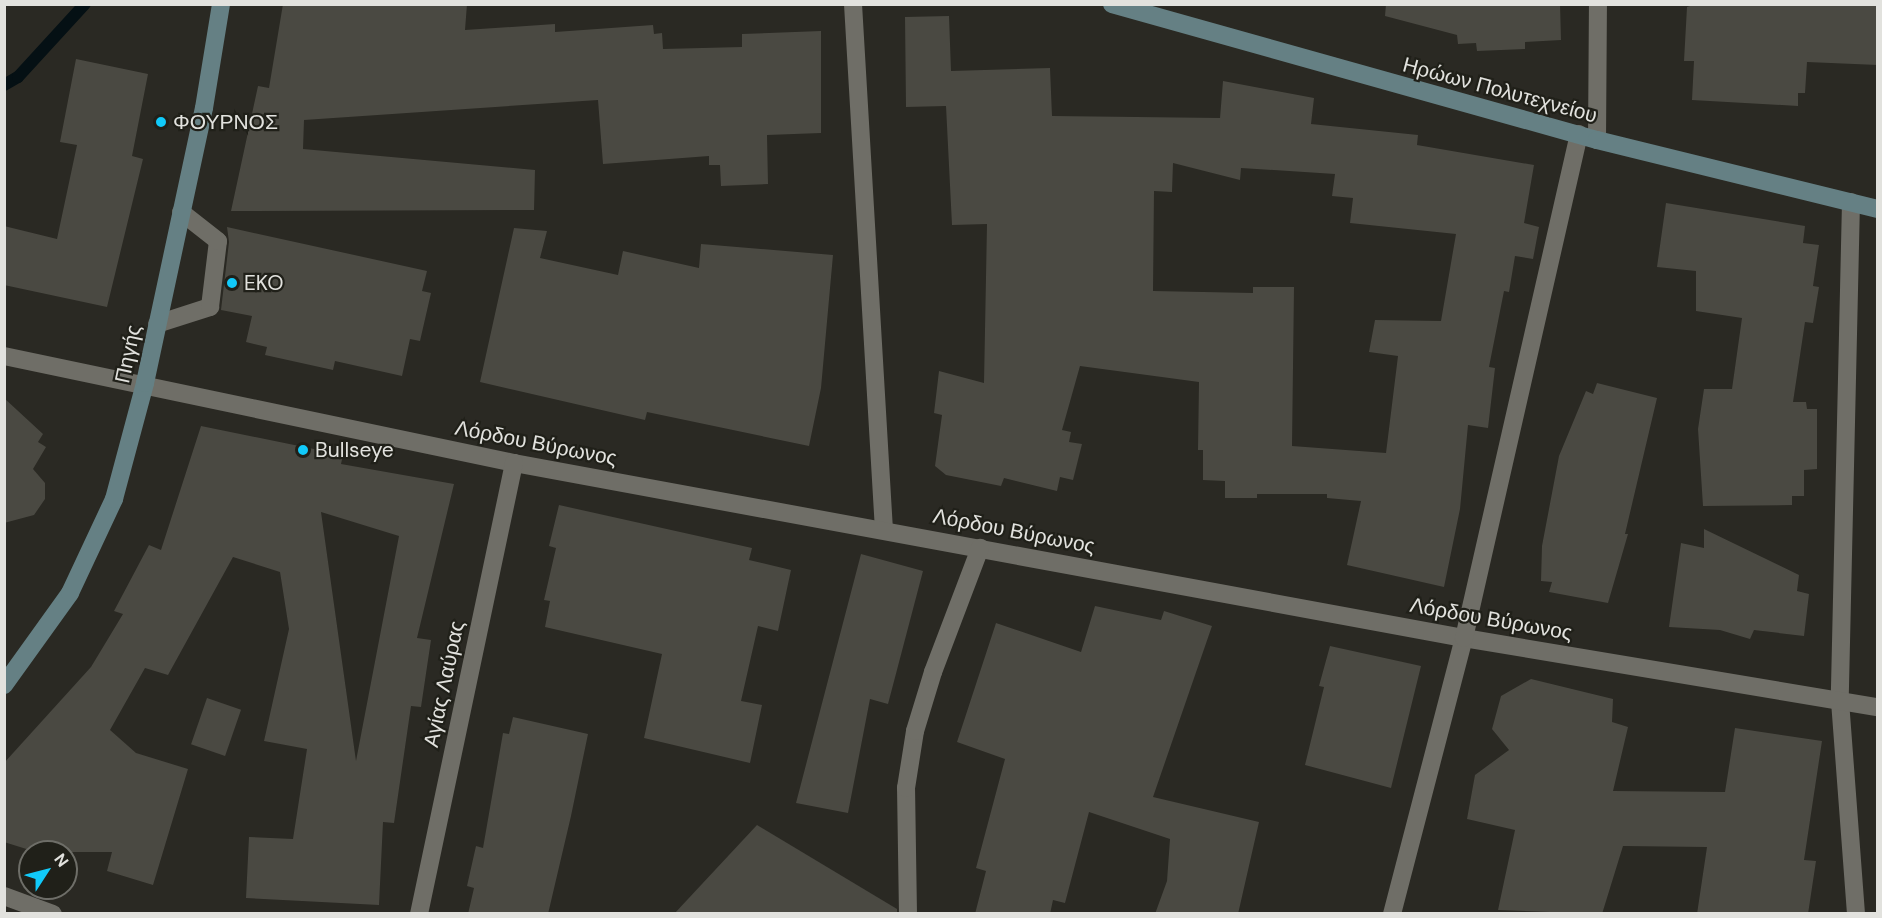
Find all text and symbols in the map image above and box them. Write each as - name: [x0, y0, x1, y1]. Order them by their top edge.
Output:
- street label: Ηρώων Πολυτεχνείου: [1400, 52, 1600, 128]
- place label: ΦΟΥΡΝΟΣ: [173, 109, 278, 135]
- marker: ΦΟΥΡΝΟΣ: [154, 115, 168, 129]
- place label: EKO: [244, 270, 284, 296]
- marker: EKO: [225, 276, 239, 290]
- street label: Πηγής: [110, 322, 146, 386]
- street label: Λόρδου Βύρωνος: [453, 415, 619, 471]
- place label: Bullseye: [315, 437, 394, 463]
- marker: Bullseye: [296, 443, 310, 457]
- street label: Λόρδου Βύρωνος: [931, 503, 1097, 559]
- street label: Λόρδου Βύρωνος: [1408, 592, 1574, 646]
- street label: Αγίας Λαύρας: [418, 619, 470, 749]
- north arrow: [18, 840, 78, 900]
- text: N: [49, 849, 73, 871]

